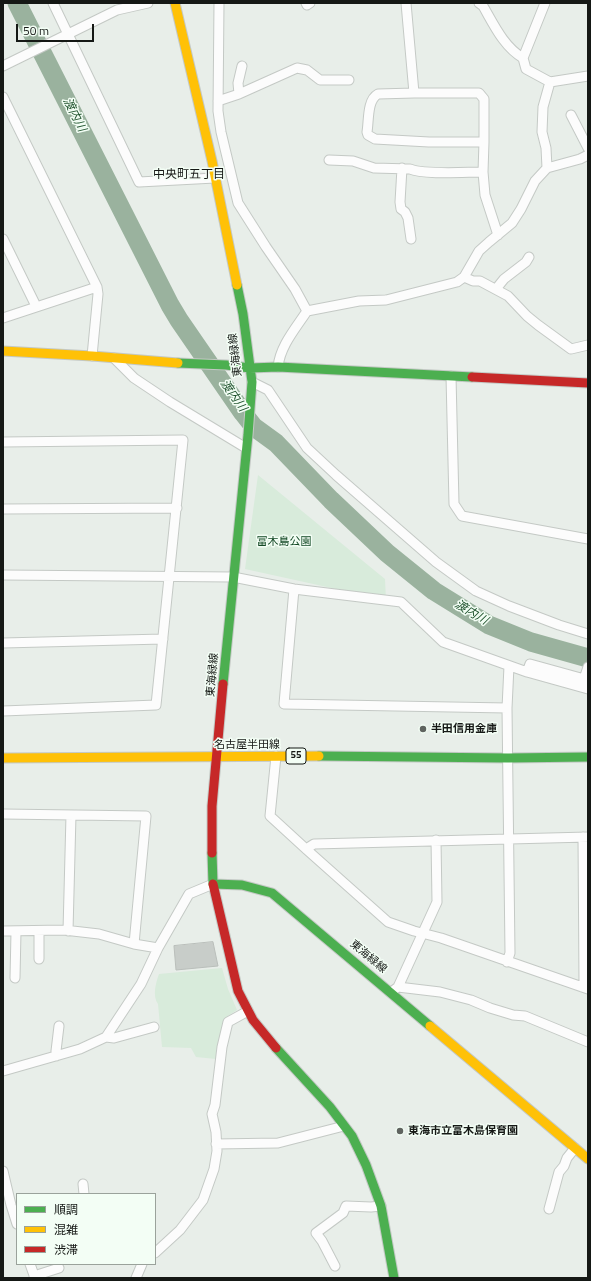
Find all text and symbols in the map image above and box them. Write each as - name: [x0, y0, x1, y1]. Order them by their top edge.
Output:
- scale bar: [18, 16, 96, 42]
- text: 50 m: [23, 21, 49, 40]
- water label: 渡内川: [59, 96, 89, 134]
- district label: 中央町五丁目: [153, 168, 225, 182]
- street label: 東海緑線: [227, 332, 245, 378]
- water label: 渡内川: [217, 377, 249, 415]
- park label: 富木島公園: [257, 535, 311, 549]
- water label: 渡内川: [452, 598, 490, 628]
- street label: 東海緑線: [205, 653, 221, 697]
- place label: 半田信用金庫: [431, 722, 497, 736]
- marker: 半田信用金庫: [418, 724, 428, 734]
- street label: 名古屋半田線: [214, 738, 280, 752]
- road number: 55: [286, 748, 306, 764]
- street label: 東海緑線: [347, 938, 389, 976]
- place label: 東海市立富木島保育園: [408, 1124, 518, 1138]
- marker: 東海市立富木島保育園: [395, 1126, 405, 1136]
- legend: [16, 1193, 156, 1265]
- text: 順調: [54, 1200, 78, 1219]
- text: 混雑: [54, 1220, 78, 1239]
- text: 渋滞: [54, 1240, 78, 1259]

